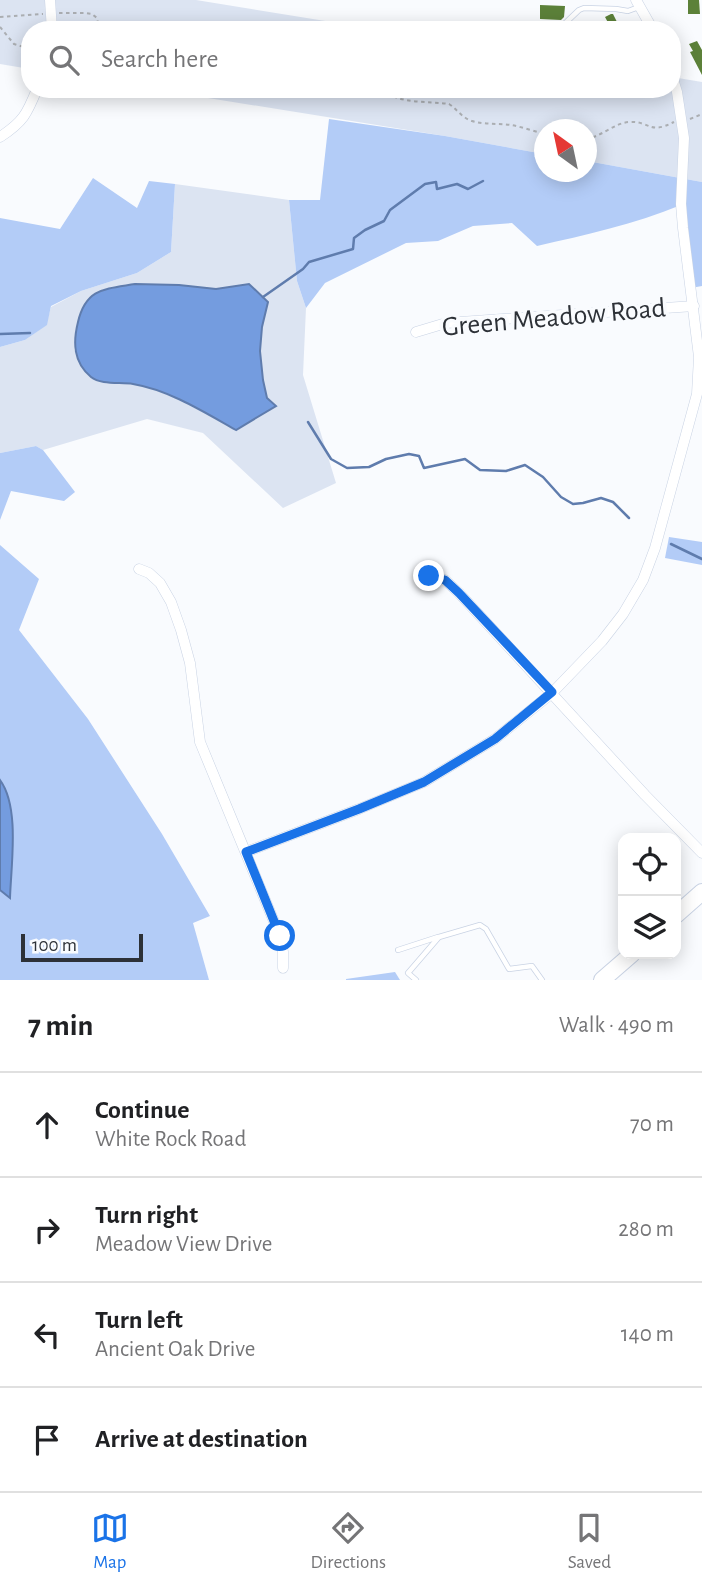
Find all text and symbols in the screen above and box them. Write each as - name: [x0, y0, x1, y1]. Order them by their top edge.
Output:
- search box: [21, 21, 681, 98]
- icon: search: [45, 41, 83, 79]
- text: Search here: [101, 46, 219, 72]
- north arrow: [534, 119, 597, 182]
- street label: Green Meadow Road: [441, 294, 667, 342]
- route end: [413, 560, 444, 591]
- map controls: [618, 833, 681, 959]
- button: locate: [618, 833, 681, 896]
- button: layers: [618, 896, 681, 959]
- route start: [264, 920, 295, 951]
- scale bar: [21, 931, 144, 963]
- text: 100 m: [32, 936, 77, 955]
- text: 7 min: [28, 1011, 93, 1041]
- text: Walk · 490 m: [559, 1014, 674, 1037]
- text: Continue: [95, 1097, 190, 1123]
- icon: ahead: [28, 1106, 66, 1144]
- text: 70 m: [630, 1113, 674, 1136]
- text: White Rock Road: [95, 1128, 246, 1151]
- text: Turn right: [95, 1202, 198, 1228]
- icon: right: [28, 1211, 66, 1249]
- text: 280 m: [618, 1218, 674, 1241]
- text: Meadow View Drive: [95, 1233, 272, 1256]
- text: Turn left: [95, 1307, 183, 1333]
- icon: left: [28, 1316, 66, 1354]
- text: 140 m: [621, 1323, 674, 1346]
- text: Ancient Oak Drive: [95, 1338, 255, 1361]
- icon: arrive: [28, 1421, 66, 1459]
- text: Arrive at destination: [95, 1426, 308, 1452]
- tab: Map: [91, 1509, 129, 1574]
- tab: Directions: [310, 1509, 386, 1574]
- tab: Saved: [568, 1509, 611, 1574]

